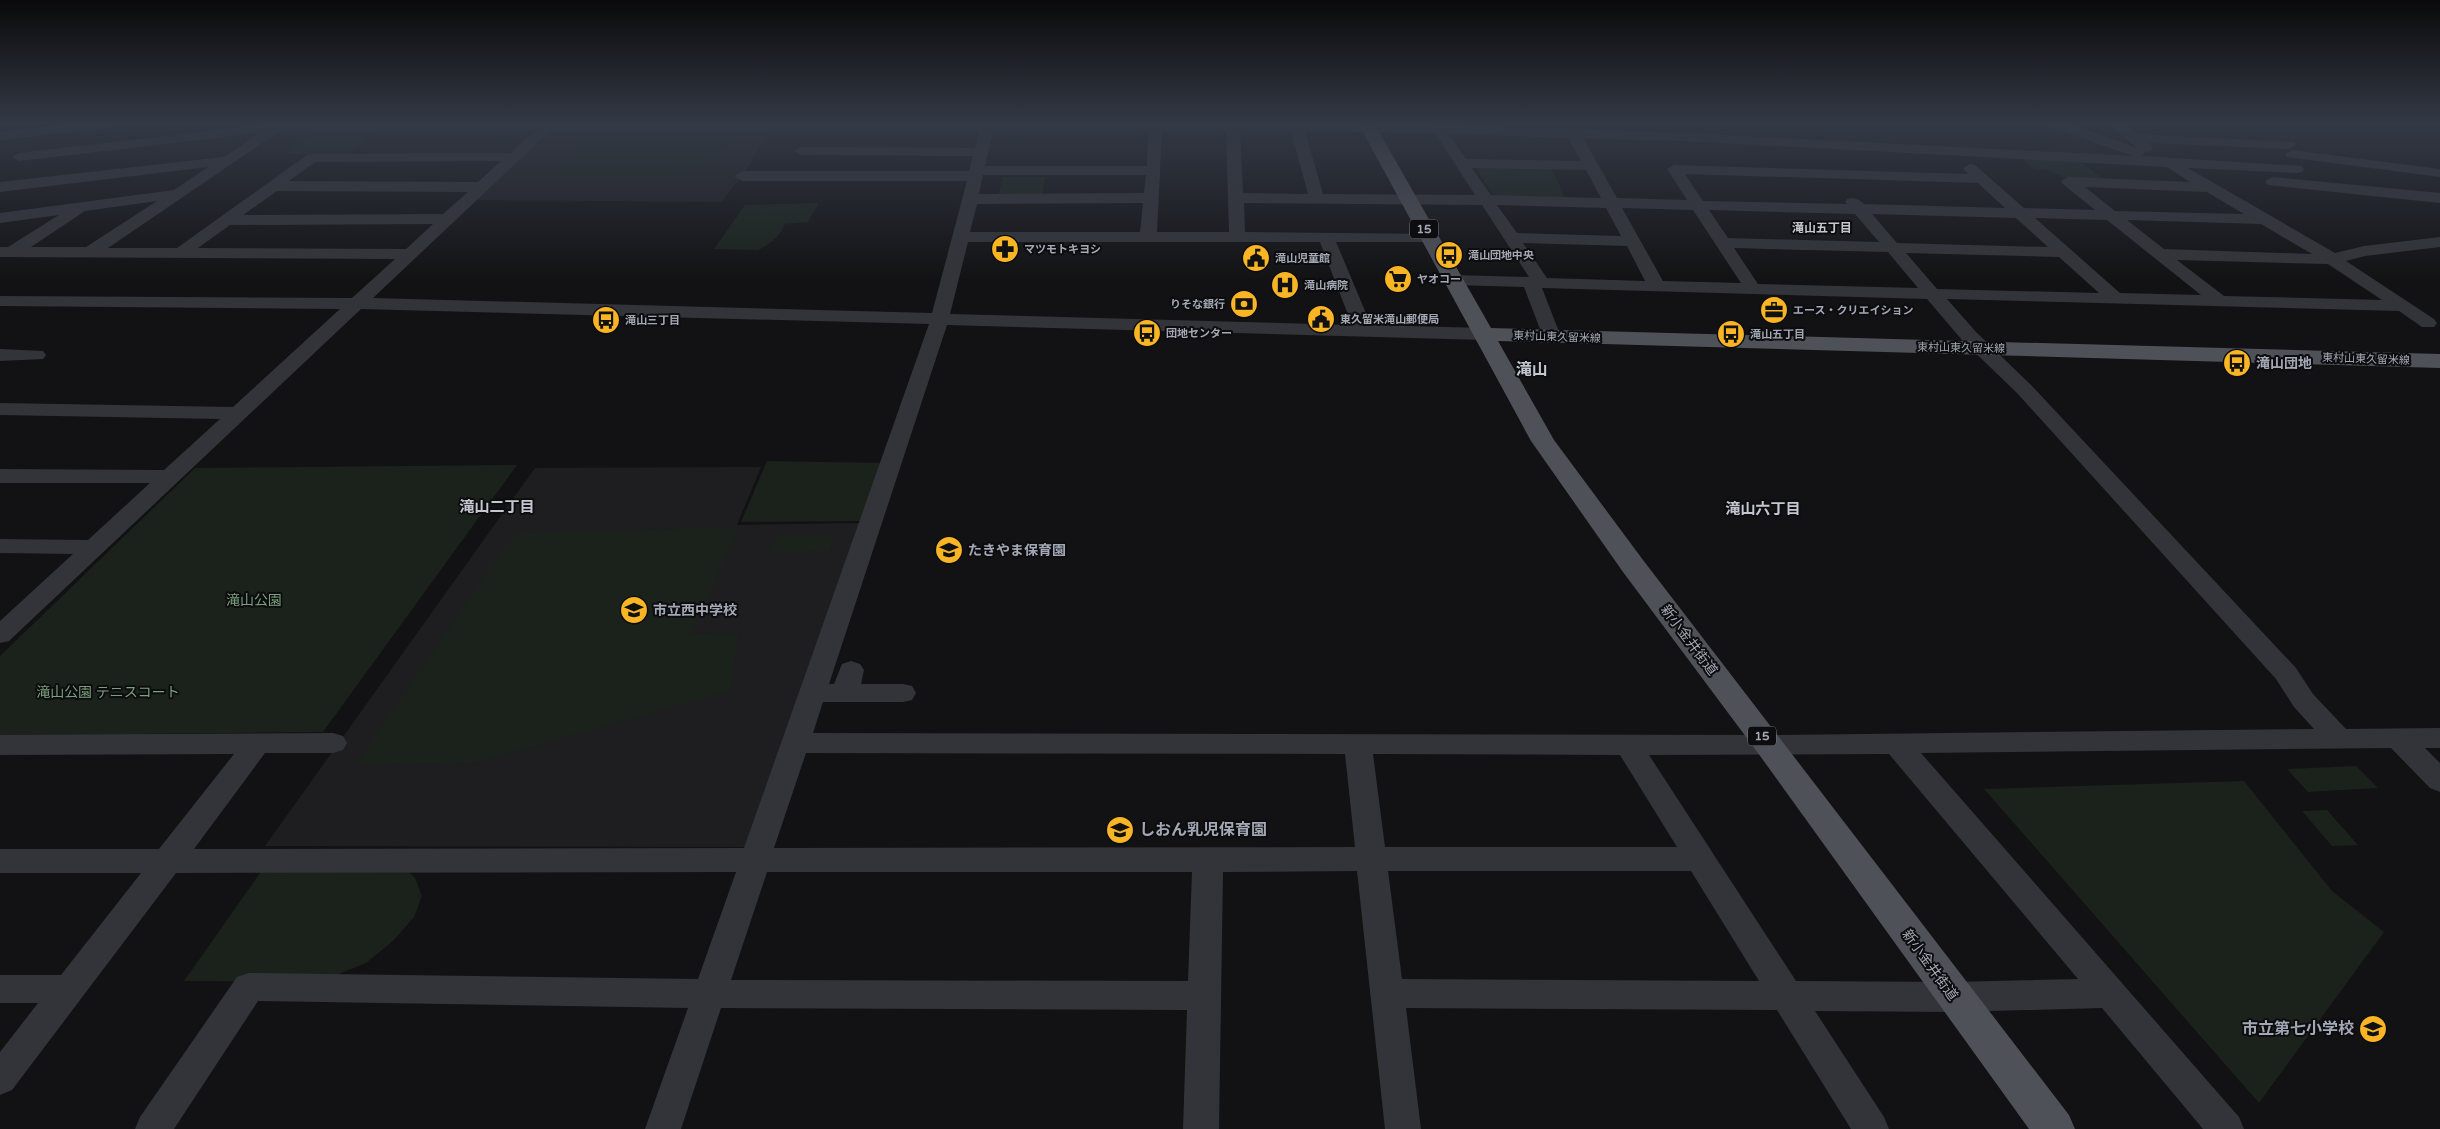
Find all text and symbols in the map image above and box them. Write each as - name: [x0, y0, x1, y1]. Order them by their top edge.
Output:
- road number: 15: [1410, 220, 1438, 238]
- district label: 滝山五丁目: [1792, 221, 1852, 235]
- pharmacy icon: マツモトキヨシ: [990, 234, 1020, 264]
- bus stop icon: 滝山団地中央: [1434, 240, 1464, 270]
- place label: マツモトキヨシ: [1024, 243, 1101, 256]
- public building icon: 滝山児童館: [1241, 243, 1271, 273]
- place label: 滝山団地中央: [1468, 249, 1534, 262]
- place label: 滝山児童館: [1275, 252, 1330, 265]
- supermarket icon: ヤオコー: [1383, 264, 1413, 294]
- hospital icon: 滝山病院: [1270, 270, 1300, 300]
- place label: ヤオコー: [1417, 273, 1461, 286]
- place label: 滝山病院: [1304, 279, 1348, 292]
- bank icon: りそな銀行: [1229, 289, 1259, 319]
- office icon: エース・クリエイション: [1759, 295, 1789, 325]
- place label: りそな銀行: [1170, 298, 1225, 311]
- public building icon: 東久留米滝山郵便局: [1306, 304, 1336, 334]
- place label: エース・クリエイション: [1793, 304, 1913, 317]
- bus stop icon: 滝山三丁目: [591, 305, 621, 335]
- place label: 東久留米滝山郵便局: [1340, 313, 1439, 326]
- place label: 滝山三丁目: [625, 314, 680, 327]
- bus stop icon: 団地センター: [1132, 318, 1162, 348]
- bus stop icon: 滝山五丁目: [1716, 319, 1746, 349]
- place label: 団地センター: [1166, 327, 1232, 340]
- place label: 滝山五丁目: [1750, 328, 1805, 341]
- street label: 東村山東久留米線: [1513, 329, 1601, 345]
- street label: 東村山東久留米線: [1917, 341, 2005, 355]
- bus stop icon: 滝山団地: [2222, 348, 2252, 378]
- street label: 東村山東久留米線: [2322, 351, 2410, 367]
- place label: 滝山団地: [2256, 355, 2312, 372]
- district label: 滝山: [1516, 360, 1548, 380]
- district label: 滝山二丁目: [459, 498, 535, 516]
- district label: 滝山六丁目: [1725, 500, 1801, 518]
- school or university icon: たきやま保育園: [934, 535, 964, 565]
- place label: たきやま保育園: [968, 542, 1066, 559]
- park label: 滝山公園: [226, 592, 282, 609]
- school or university icon: 市立西中学校: [619, 595, 649, 625]
- street label: 新小金井街道: [1657, 601, 1721, 679]
- place label: 市立西中学校: [653, 602, 737, 619]
- park label: 滝山公園 テニスコート: [36, 684, 180, 701]
- road number: 15: [1748, 726, 1776, 746]
- school or university icon: しおん乳児保育園: [1105, 815, 1135, 845]
- place label: しおん乳児保育園: [1139, 820, 1267, 840]
- street label: 新小金井街道: [1898, 926, 1962, 1004]
- school or university icon: 市立第七小学校: [2358, 1014, 2388, 1044]
- place label: 市立第七小学校: [2242, 1019, 2354, 1039]

